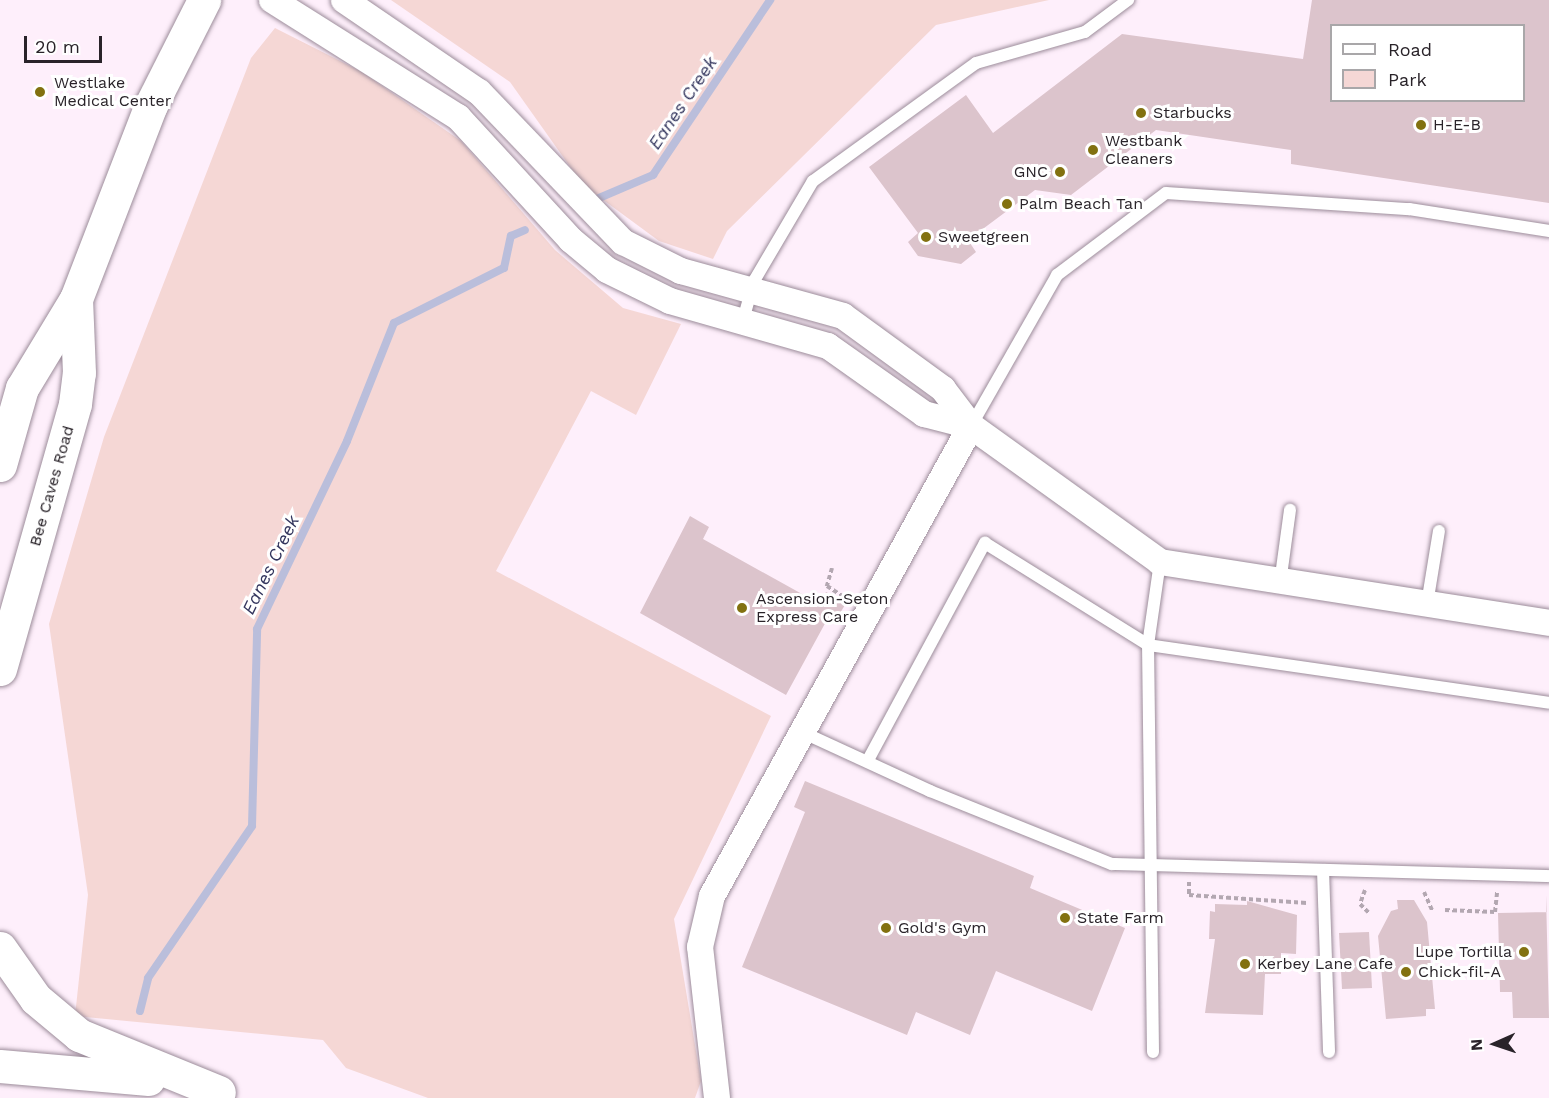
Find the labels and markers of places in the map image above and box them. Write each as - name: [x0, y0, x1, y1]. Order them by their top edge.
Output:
- place label: Westlake Medical Center: [54, 73, 172, 111]
- marker: Westlake Medical Center: [31, 83, 49, 101]
- place label: Starbucks: [1153, 103, 1232, 123]
- marker: Starbucks: [1134, 106, 1148, 120]
- place label: H-E-B: [1433, 115, 1481, 135]
- marker: H-E-B: [1414, 118, 1428, 132]
- place label: Westbank Cleaners: [1105, 131, 1182, 169]
- marker: Westbank Cleaners: [1086, 143, 1100, 157]
- place label: GNC: [1014, 162, 1048, 182]
- marker: GNC: [1053, 165, 1067, 179]
- place label: Palm Beach Tan: [1019, 194, 1143, 214]
- marker: Palm Beach Tan: [1000, 197, 1014, 211]
- place label: Sweetgreen: [938, 227, 1029, 247]
- marker: Sweetgreen: [919, 230, 933, 244]
- place label: Ascension-Seton Express Care: [756, 589, 888, 627]
- marker: Ascension-Seton Express Care: [733, 599, 751, 617]
- place label: State Farm: [1077, 908, 1164, 928]
- marker: State Farm: [1058, 911, 1072, 925]
- place label: Gold's Gym: [898, 918, 987, 938]
- marker: Gold's Gym: [879, 921, 893, 935]
- place label: Lupe Tortilla: [1415, 942, 1512, 962]
- marker: Lupe Tortilla: [1517, 945, 1531, 959]
- place label: Kerbey Lane Cafe: [1257, 954, 1394, 974]
- marker: Kerbey Lane Cafe: [1238, 957, 1252, 971]
- place label: Chick-fil-A: [1418, 962, 1501, 982]
- marker: Chick-fil-A: [1399, 965, 1413, 979]

